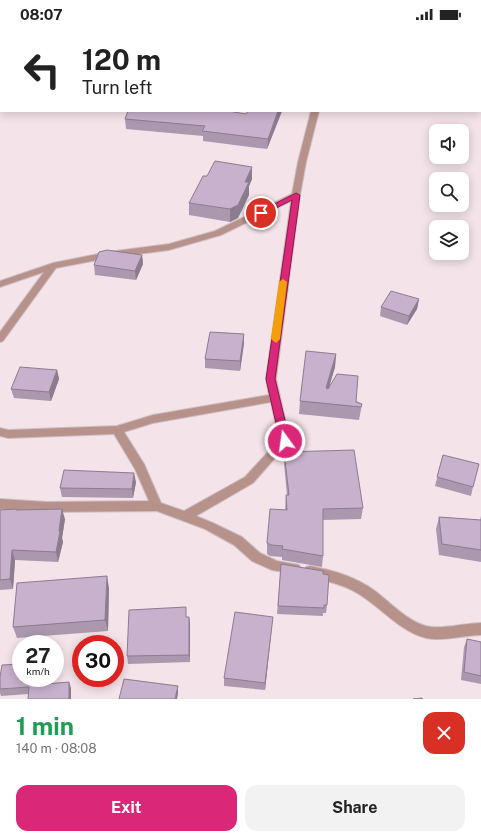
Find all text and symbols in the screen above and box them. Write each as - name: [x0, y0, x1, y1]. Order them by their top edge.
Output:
- text: 08:07: [20, 6, 63, 23]
- text: 120 m: [82, 43, 161, 76]
- icon: left: [16, 44, 68, 96]
- text: Turn left: [82, 77, 152, 98]
- map controls: [429, 124, 469, 260]
- button: sound: [429, 124, 469, 164]
- button: search: [429, 172, 469, 212]
- pin: [244, 196, 278, 230]
- icon: arrive: [250, 202, 272, 224]
- button: layers: [429, 220, 469, 260]
- position arrow: [264, 420, 306, 462]
- speed limit sign: 30: [72, 635, 124, 687]
- text: 27: [25, 644, 51, 668]
- text: km/h: [26, 665, 50, 677]
- text: 1 min: [16, 712, 74, 740]
- button: close: [423, 712, 465, 754]
- text: 140 m · 08:08: [16, 741, 97, 756]
- button: Exit: [16, 785, 237, 831]
- button: Share: [245, 785, 465, 831]

